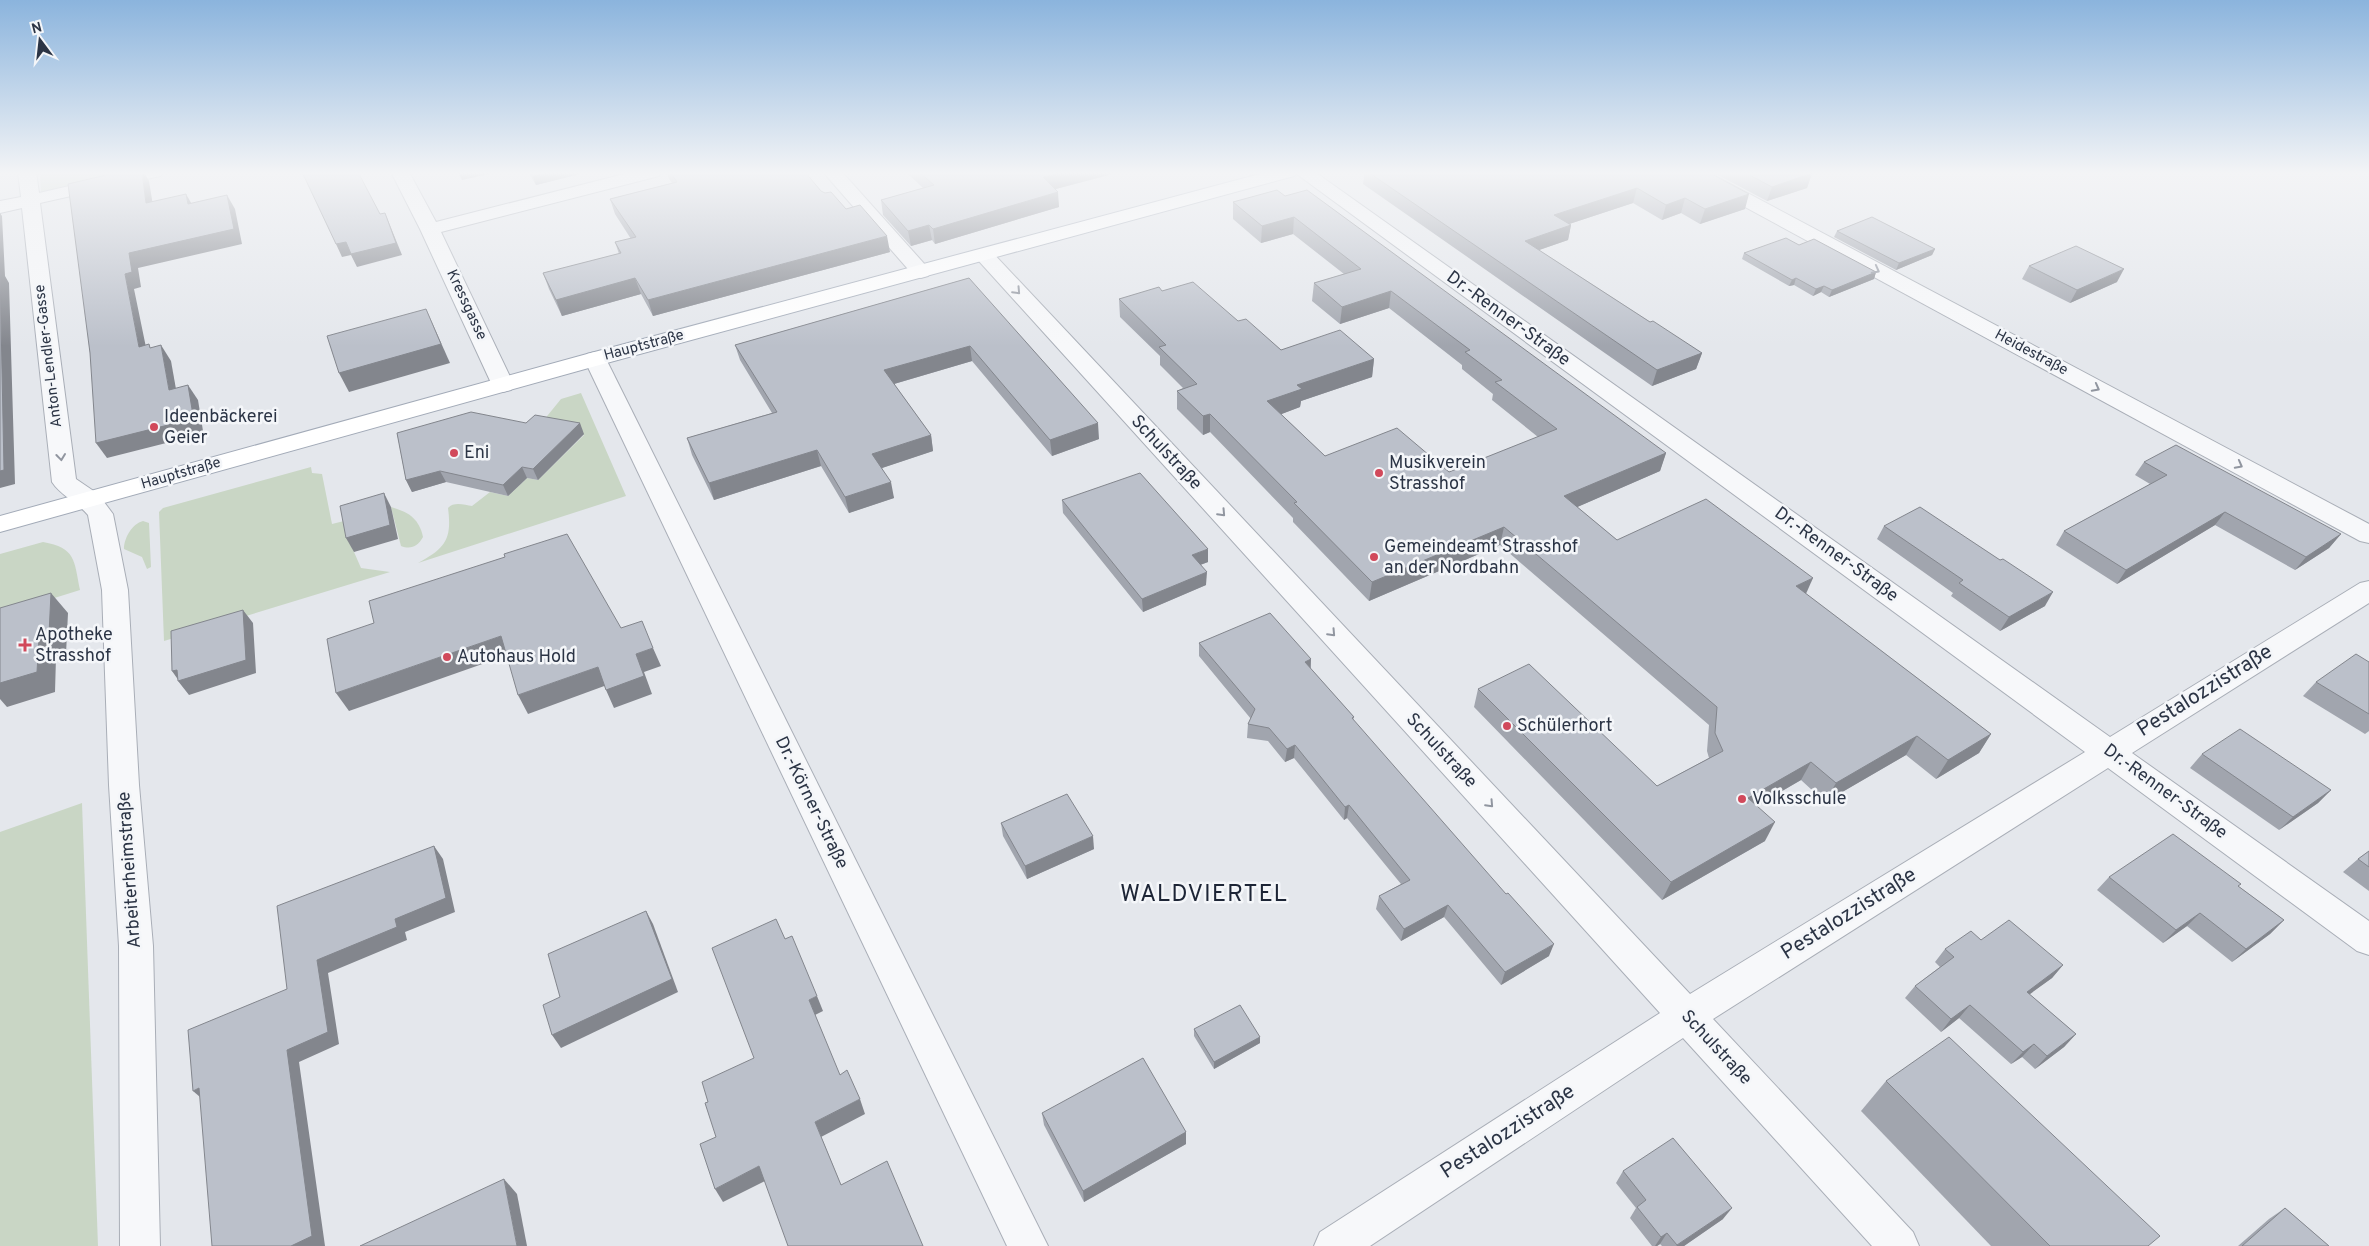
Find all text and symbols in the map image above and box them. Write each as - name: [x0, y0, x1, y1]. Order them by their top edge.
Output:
- north arrow: [15, 15, 65, 65]
- text: N: [30, 19, 44, 38]
- one-way arrow: [1870, 263, 1879, 273]
- street label: Dr.-Renner-Straße: [1441, 266, 1575, 372]
- street label: Kressgasse: [441, 267, 491, 343]
- street label: Anton-Lendler-Gasse: [31, 283, 67, 429]
- one-way arrow: [1011, 286, 1020, 295]
- street label: Hauptstraße: [602, 326, 686, 366]
- street label: Heidestraße: [1991, 326, 2071, 380]
- one-way arrow: [2091, 382, 2100, 392]
- place label: Ideenbäckerei Geier: [164, 406, 278, 450]
- street label: Schulstraße: [1125, 411, 1207, 495]
- marker: Ideenbäckerei Geier: [148, 421, 160, 433]
- place label: Eni: [464, 442, 489, 465]
- marker: Eni: [448, 447, 460, 459]
- place label: Musikverein Strasshof: [1389, 452, 1486, 496]
- one-way arrow: [55, 453, 66, 461]
- street label: Hauptstraße: [139, 454, 223, 494]
- one-way arrow: [2234, 459, 2243, 469]
- marker: Musikverein Strasshof: [1373, 467, 1385, 479]
- street label: Dr.-Renner-Straße: [1769, 502, 1903, 608]
- one-way arrow: [1216, 508, 1225, 517]
- place label: Gemeindeamt Strasshof an der Nordbahn: [1384, 536, 1578, 580]
- marker: Gemeindeamt Strasshof an der Nordbahn: [1368, 551, 1380, 563]
- place label: Apotheke Strasshof: [35, 624, 113, 668]
- one-way arrow: [1326, 627, 1335, 636]
- marker: Apotheke Strasshof: [19, 639, 31, 651]
- street label: Pestalozzistraße: [2132, 639, 2278, 743]
- place label: Autohaus Hold: [457, 646, 576, 669]
- marker: Autohaus Hold: [441, 651, 453, 663]
- street label: Schulstraße: [1400, 709, 1482, 793]
- place label: Schülerhort: [1517, 715, 1613, 738]
- marker: Schülerhort: [1501, 720, 1513, 732]
- street label: Dr.-Körner-Straße: [769, 733, 853, 873]
- street label: Dr.-Renner-Straße: [2098, 739, 2232, 845]
- place label: Volksschule: [1752, 788, 1846, 811]
- street label: Arbeiterheimstraße: [113, 791, 147, 949]
- marker: Volksschule: [1736, 793, 1748, 805]
- one-way arrow: [1484, 798, 1493, 807]
- street label: Pestalozzistraße: [1776, 862, 1922, 966]
- district label: WALDVIERTEL: [1120, 880, 1288, 910]
- street label: Schulstraße: [1675, 1006, 1757, 1090]
- street label: Pestalozzistraße: [1436, 1079, 1580, 1185]

